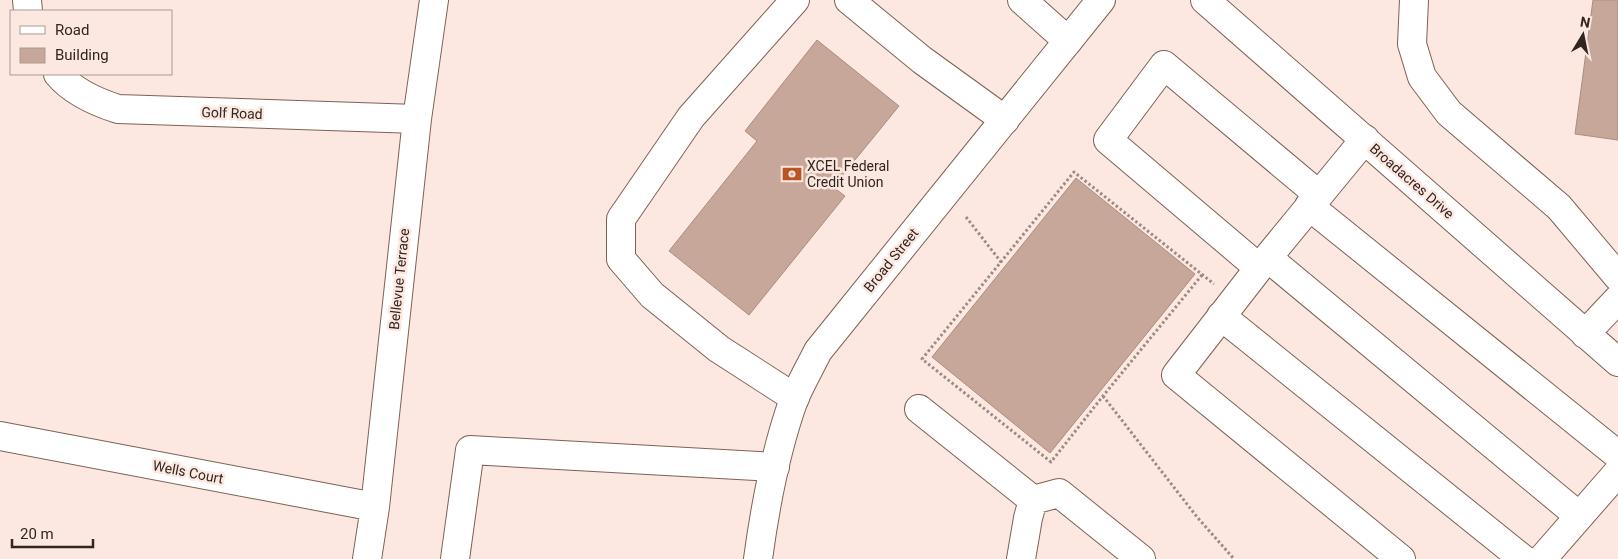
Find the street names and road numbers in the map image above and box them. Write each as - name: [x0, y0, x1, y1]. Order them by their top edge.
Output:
- street label: Golf Road: [201, 104, 263, 122]
- street label: Broadacres Drive: [1367, 140, 1457, 222]
- street label: Broad Street: [860, 225, 922, 295]
- street label: Bellevue Terrace: [386, 227, 412, 331]
- street label: Wells Court: [151, 457, 225, 487]

